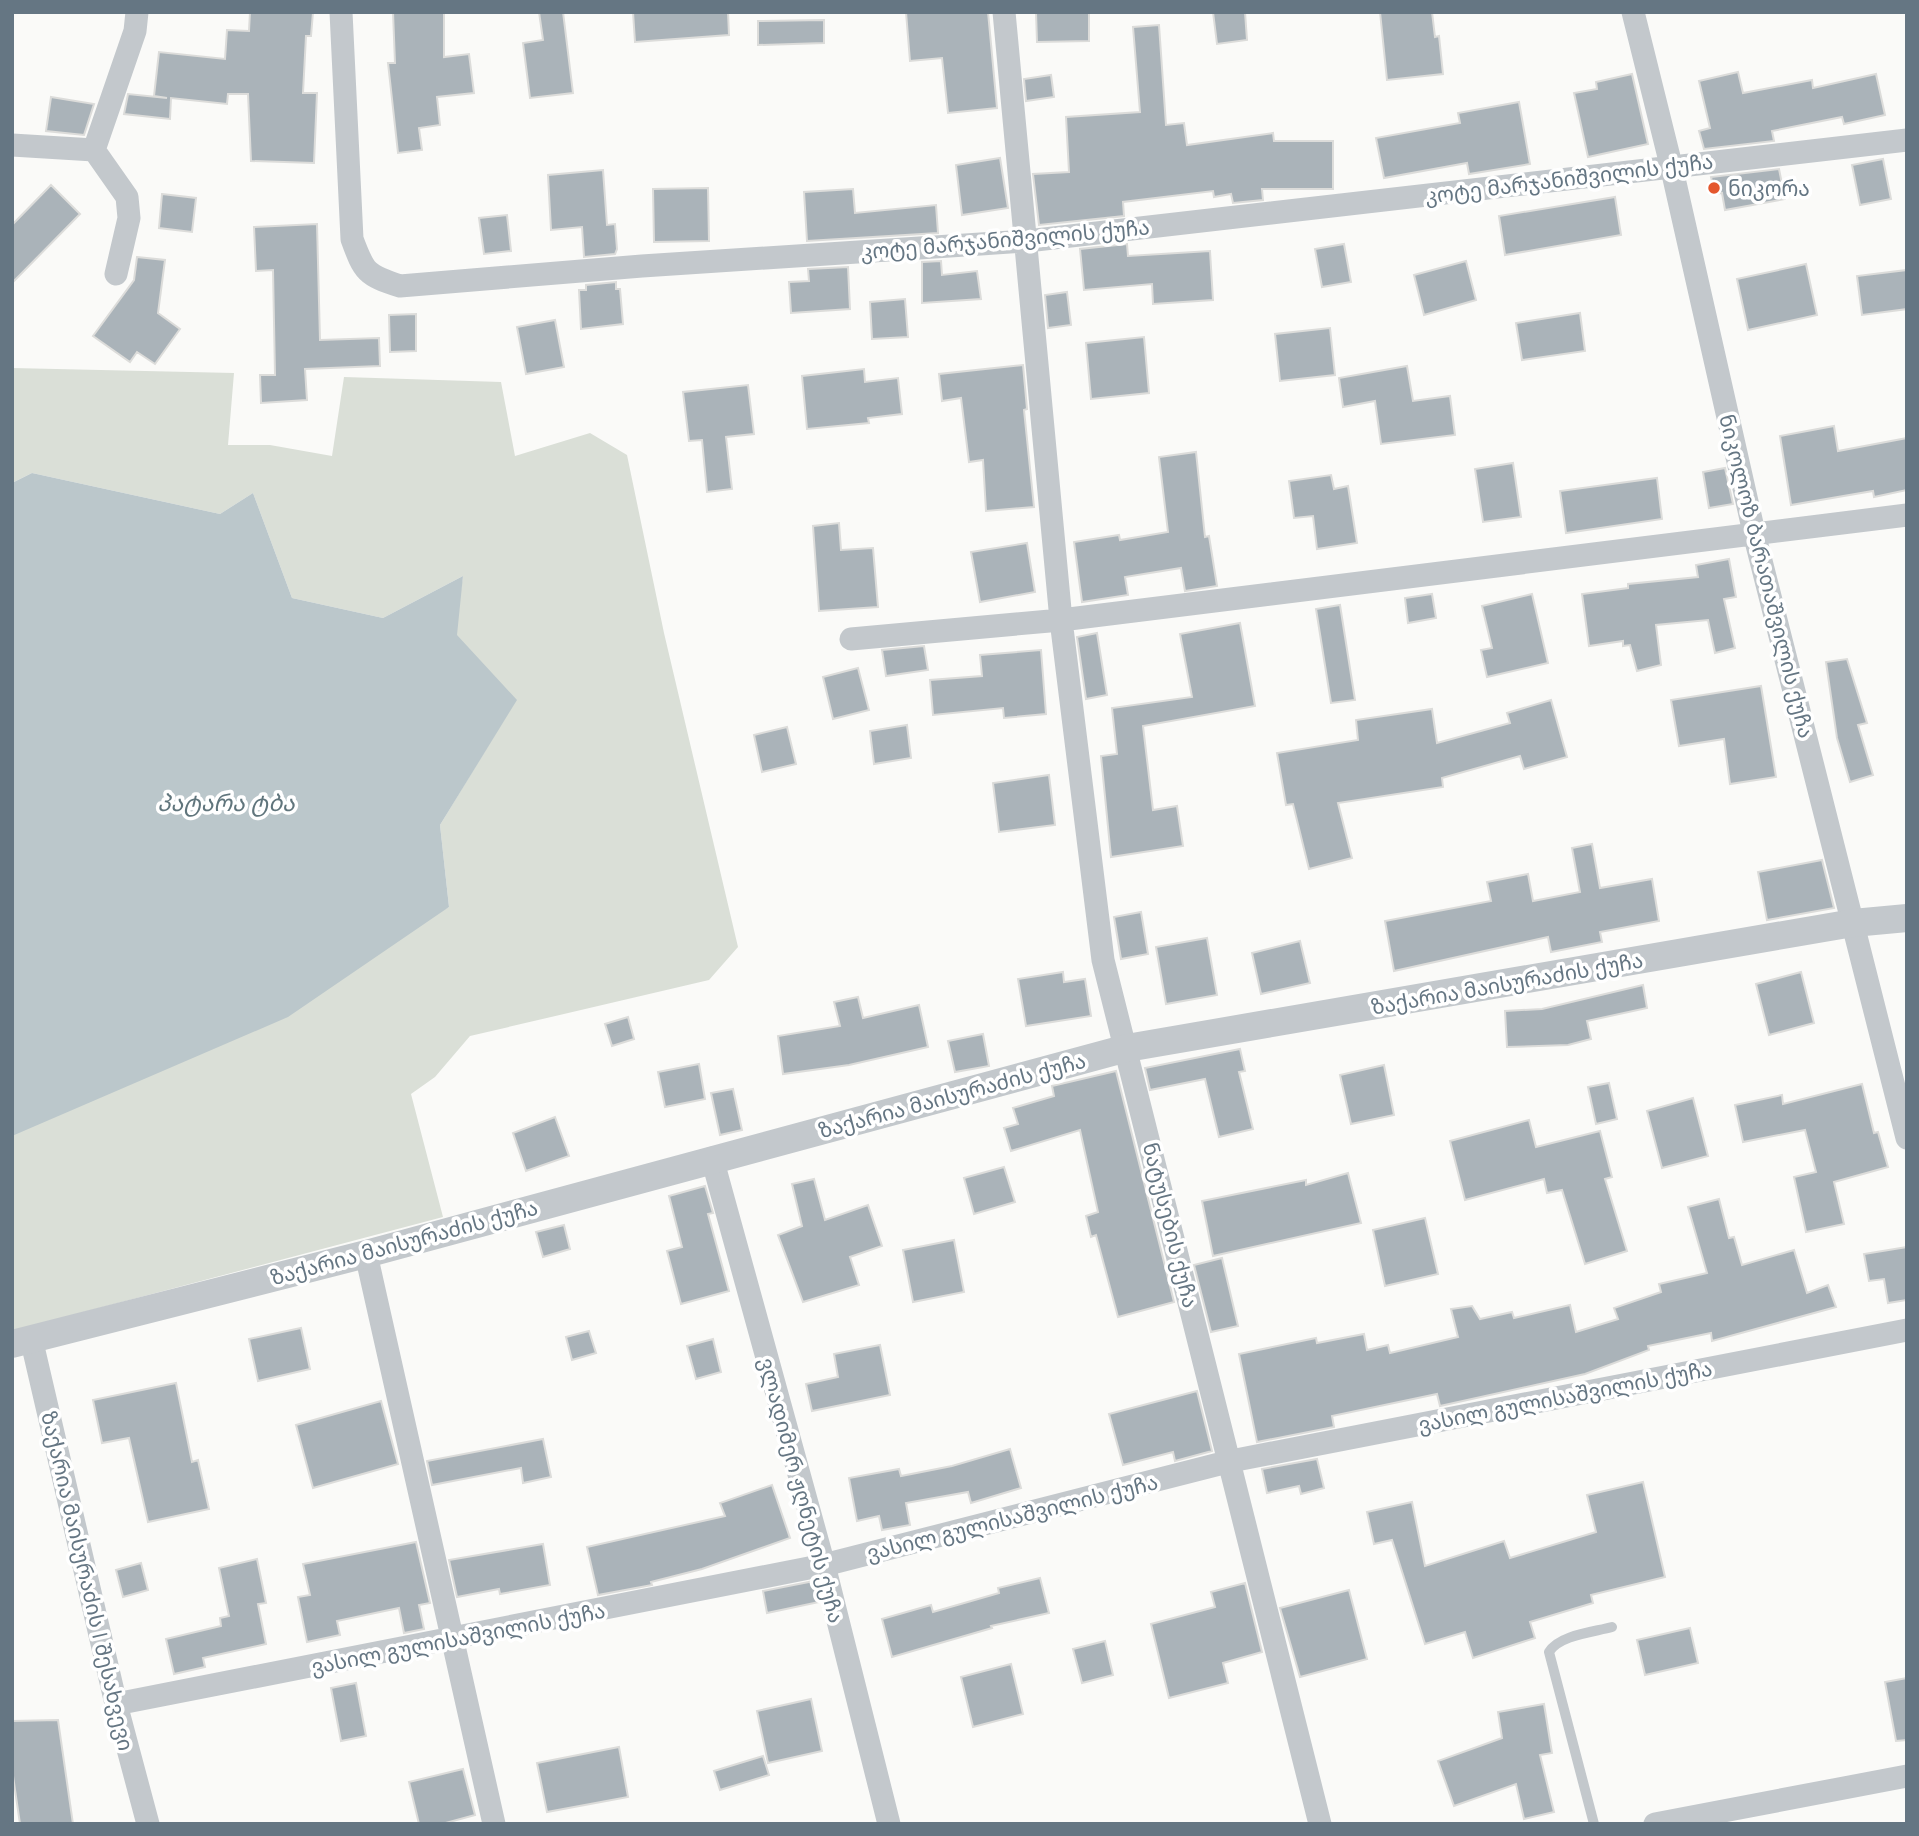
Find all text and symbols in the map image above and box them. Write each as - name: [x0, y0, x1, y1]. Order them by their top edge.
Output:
- street label: კოტე მარჯანიშვილის ქუჩა: [1423, 146, 1715, 210]
- place label: ნიკორა: [1728, 174, 1810, 202]
- marker: ნიკორა: [1706, 180, 1722, 196]
- street label: კოტე მარჯანიშვილის ქუჩა: [859, 212, 1151, 266]
- street label: ნიკოლოზ ბარათაშვილის ქუჩა: [1713, 411, 1821, 741]
- water label: პატარა ტბა: [157, 786, 295, 818]
- street label: ზაქარია მაისურაძის ქუჩა: [1369, 945, 1645, 1021]
- street label: ზაქარია მაისურაძის ქუჩა: [815, 1046, 1089, 1144]
- street label: ნატუსების ქუჩა: [1137, 1139, 1205, 1311]
- street label: ზაქარია მაისურაძის ქუჩა: [267, 1193, 541, 1291]
- street label: ვლადიმერ ჟღნეტის ქუჩა: [753, 1354, 851, 1626]
- street label: ვასილ გულისაშვილის ქუჩა: [1415, 1354, 1715, 1438]
- street label: ზაქარია მაისურაძის I შესახვევი: [35, 1409, 141, 1753]
- street label: ვასილ გულისაშვილის ქუჩა: [863, 1467, 1161, 1567]
- street label: ვასილ გულისაშვილის ქუჩა: [308, 1596, 608, 1680]

